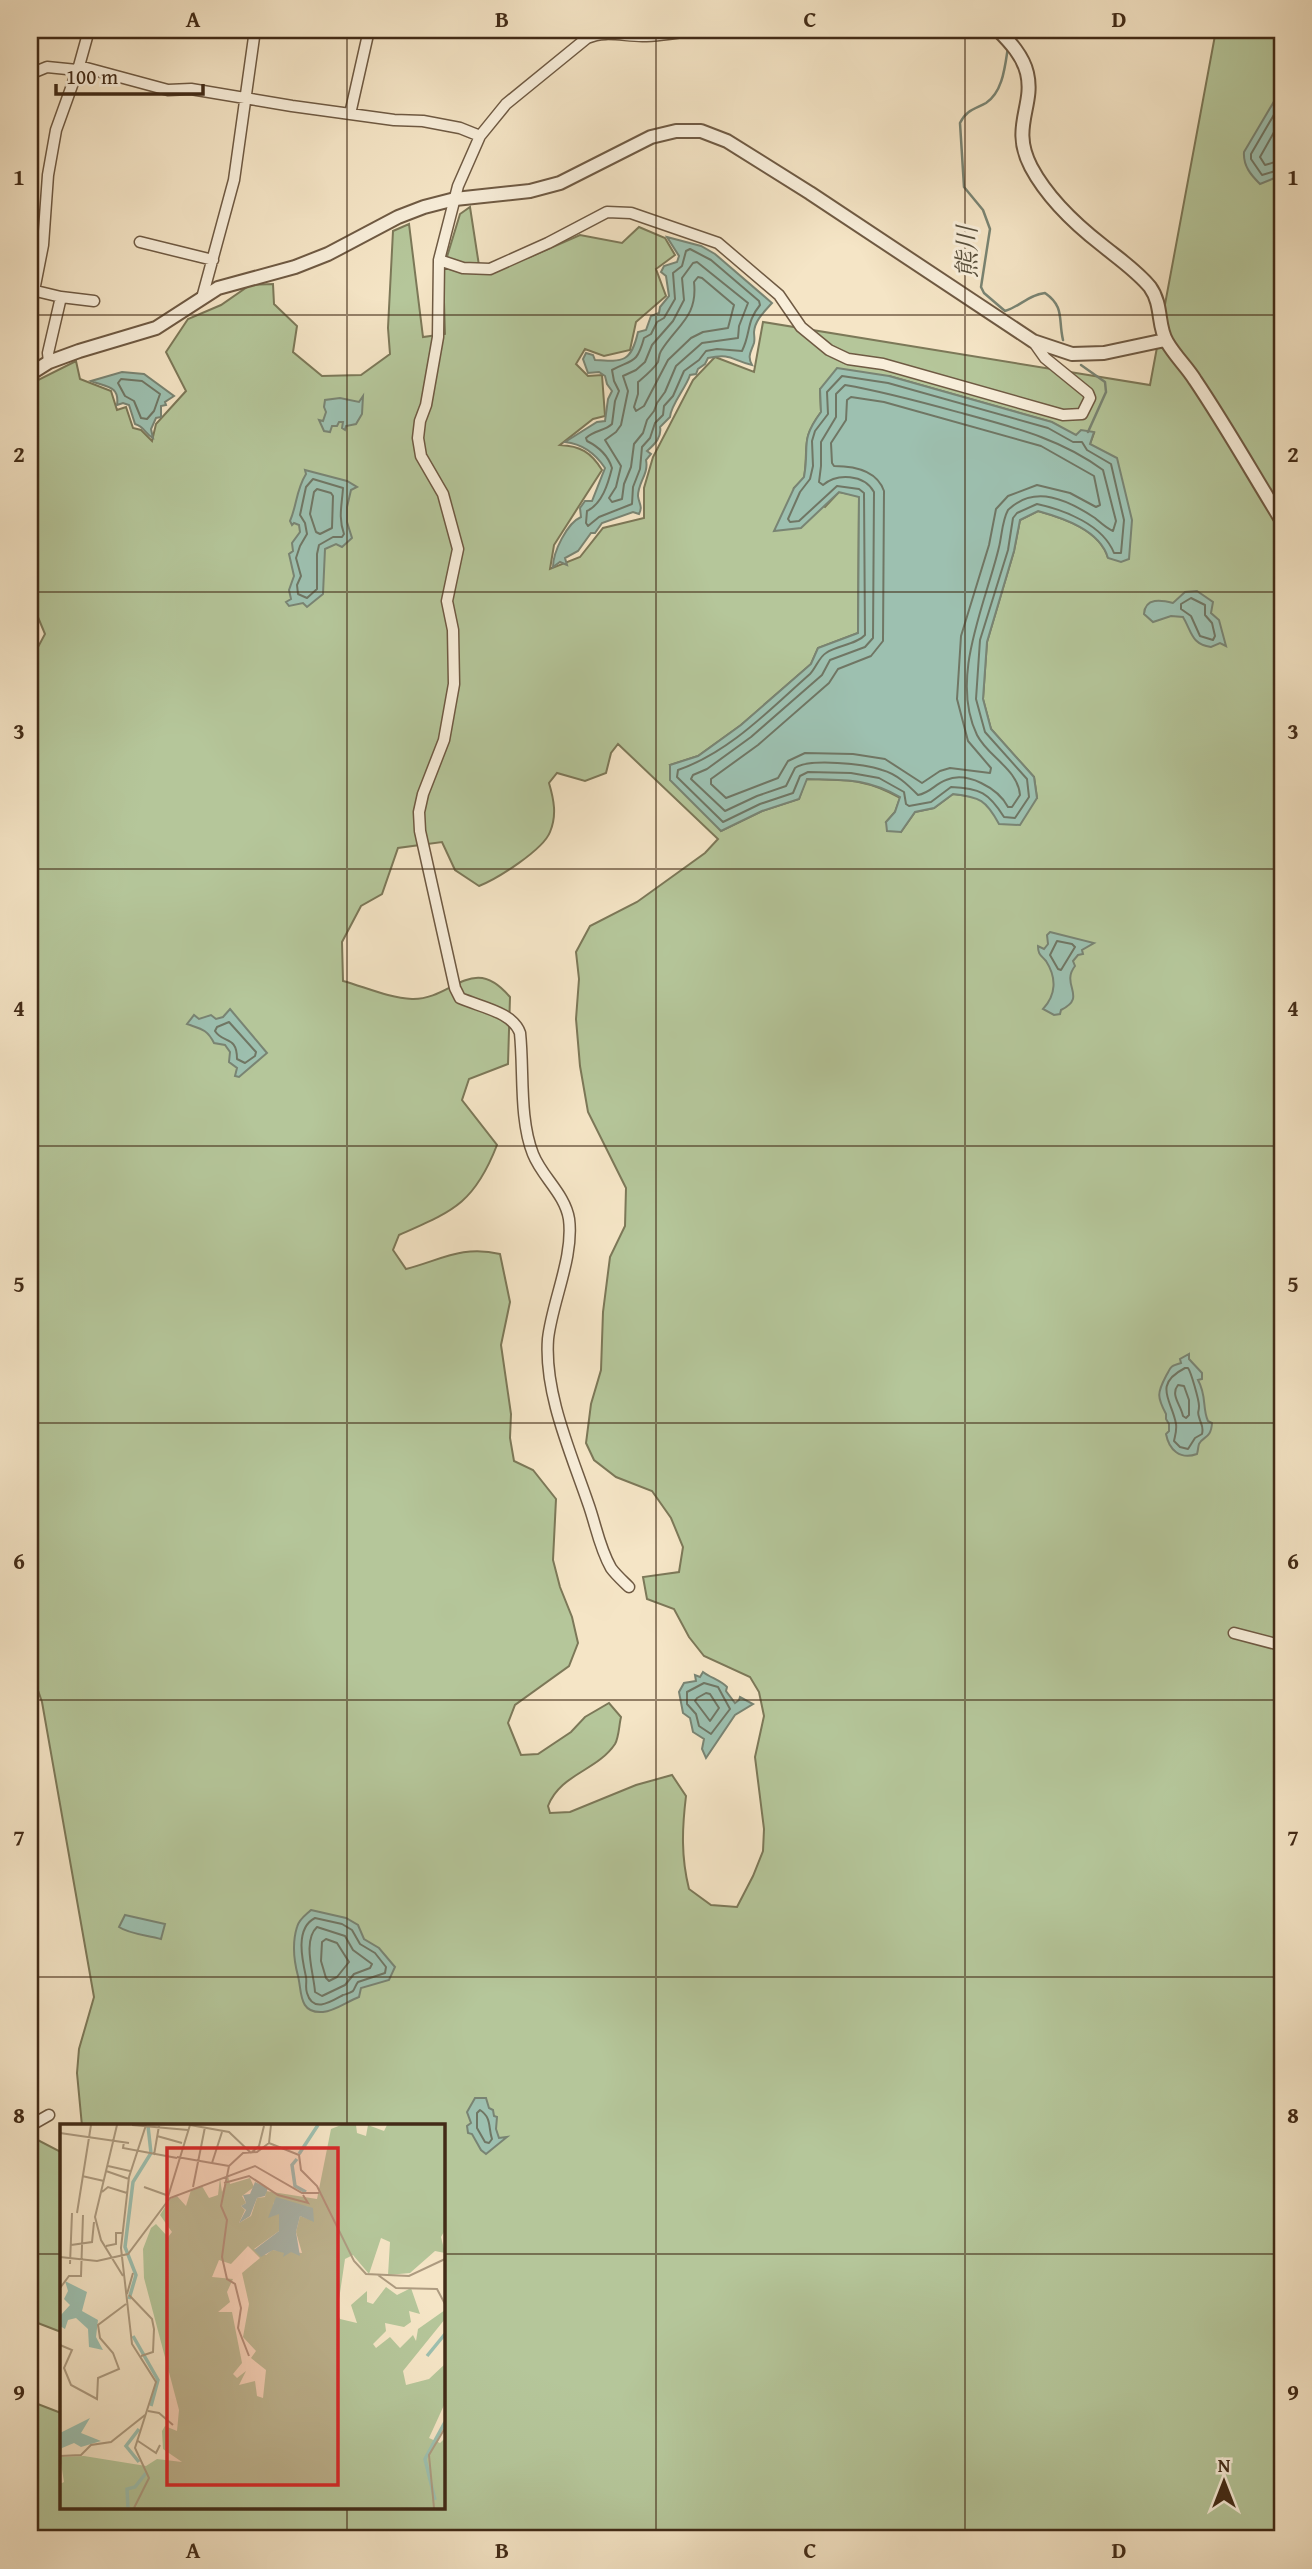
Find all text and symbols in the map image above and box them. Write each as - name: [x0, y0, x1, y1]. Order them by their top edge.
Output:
- text: A: [186, 2, 201, 35]
- text: B: [495, 2, 509, 35]
- text: C: [803, 2, 817, 35]
- text: D: [1112, 2, 1127, 35]
- scale bar: [56, 52, 203, 96]
- text: 100 m: [66, 61, 118, 92]
- text: 1: [13, 160, 25, 193]
- text: 1: [1287, 160, 1299, 193]
- water label: 熊川: [947, 223, 986, 278]
- text: 2: [13, 437, 25, 470]
- text: 2: [1287, 437, 1299, 470]
- text: 3: [13, 714, 25, 747]
- text: 3: [1287, 714, 1299, 747]
- text: 4: [13, 991, 25, 1024]
- text: 4: [1287, 991, 1299, 1024]
- text: 5: [13, 1267, 25, 1300]
- text: 5: [1287, 1267, 1299, 1300]
- text: 6: [13, 1544, 25, 1577]
- text: 6: [1287, 1544, 1299, 1577]
- text: 7: [13, 1821, 25, 1854]
- text: 7: [1287, 1821, 1299, 1854]
- text: 8: [13, 2098, 25, 2131]
- text: 8: [1287, 2098, 1299, 2131]
- inset map: [60, 2124, 444, 2510]
- text: 9: [13, 2375, 25, 2408]
- text: 9: [1287, 2375, 1299, 2408]
- north arrow: [1190, 2446, 1260, 2516]
- text: N: [1218, 2451, 1231, 2479]
- text: A: [186, 2533, 201, 2566]
- text: B: [495, 2533, 509, 2566]
- text: C: [803, 2533, 817, 2566]
- text: D: [1112, 2533, 1127, 2566]

